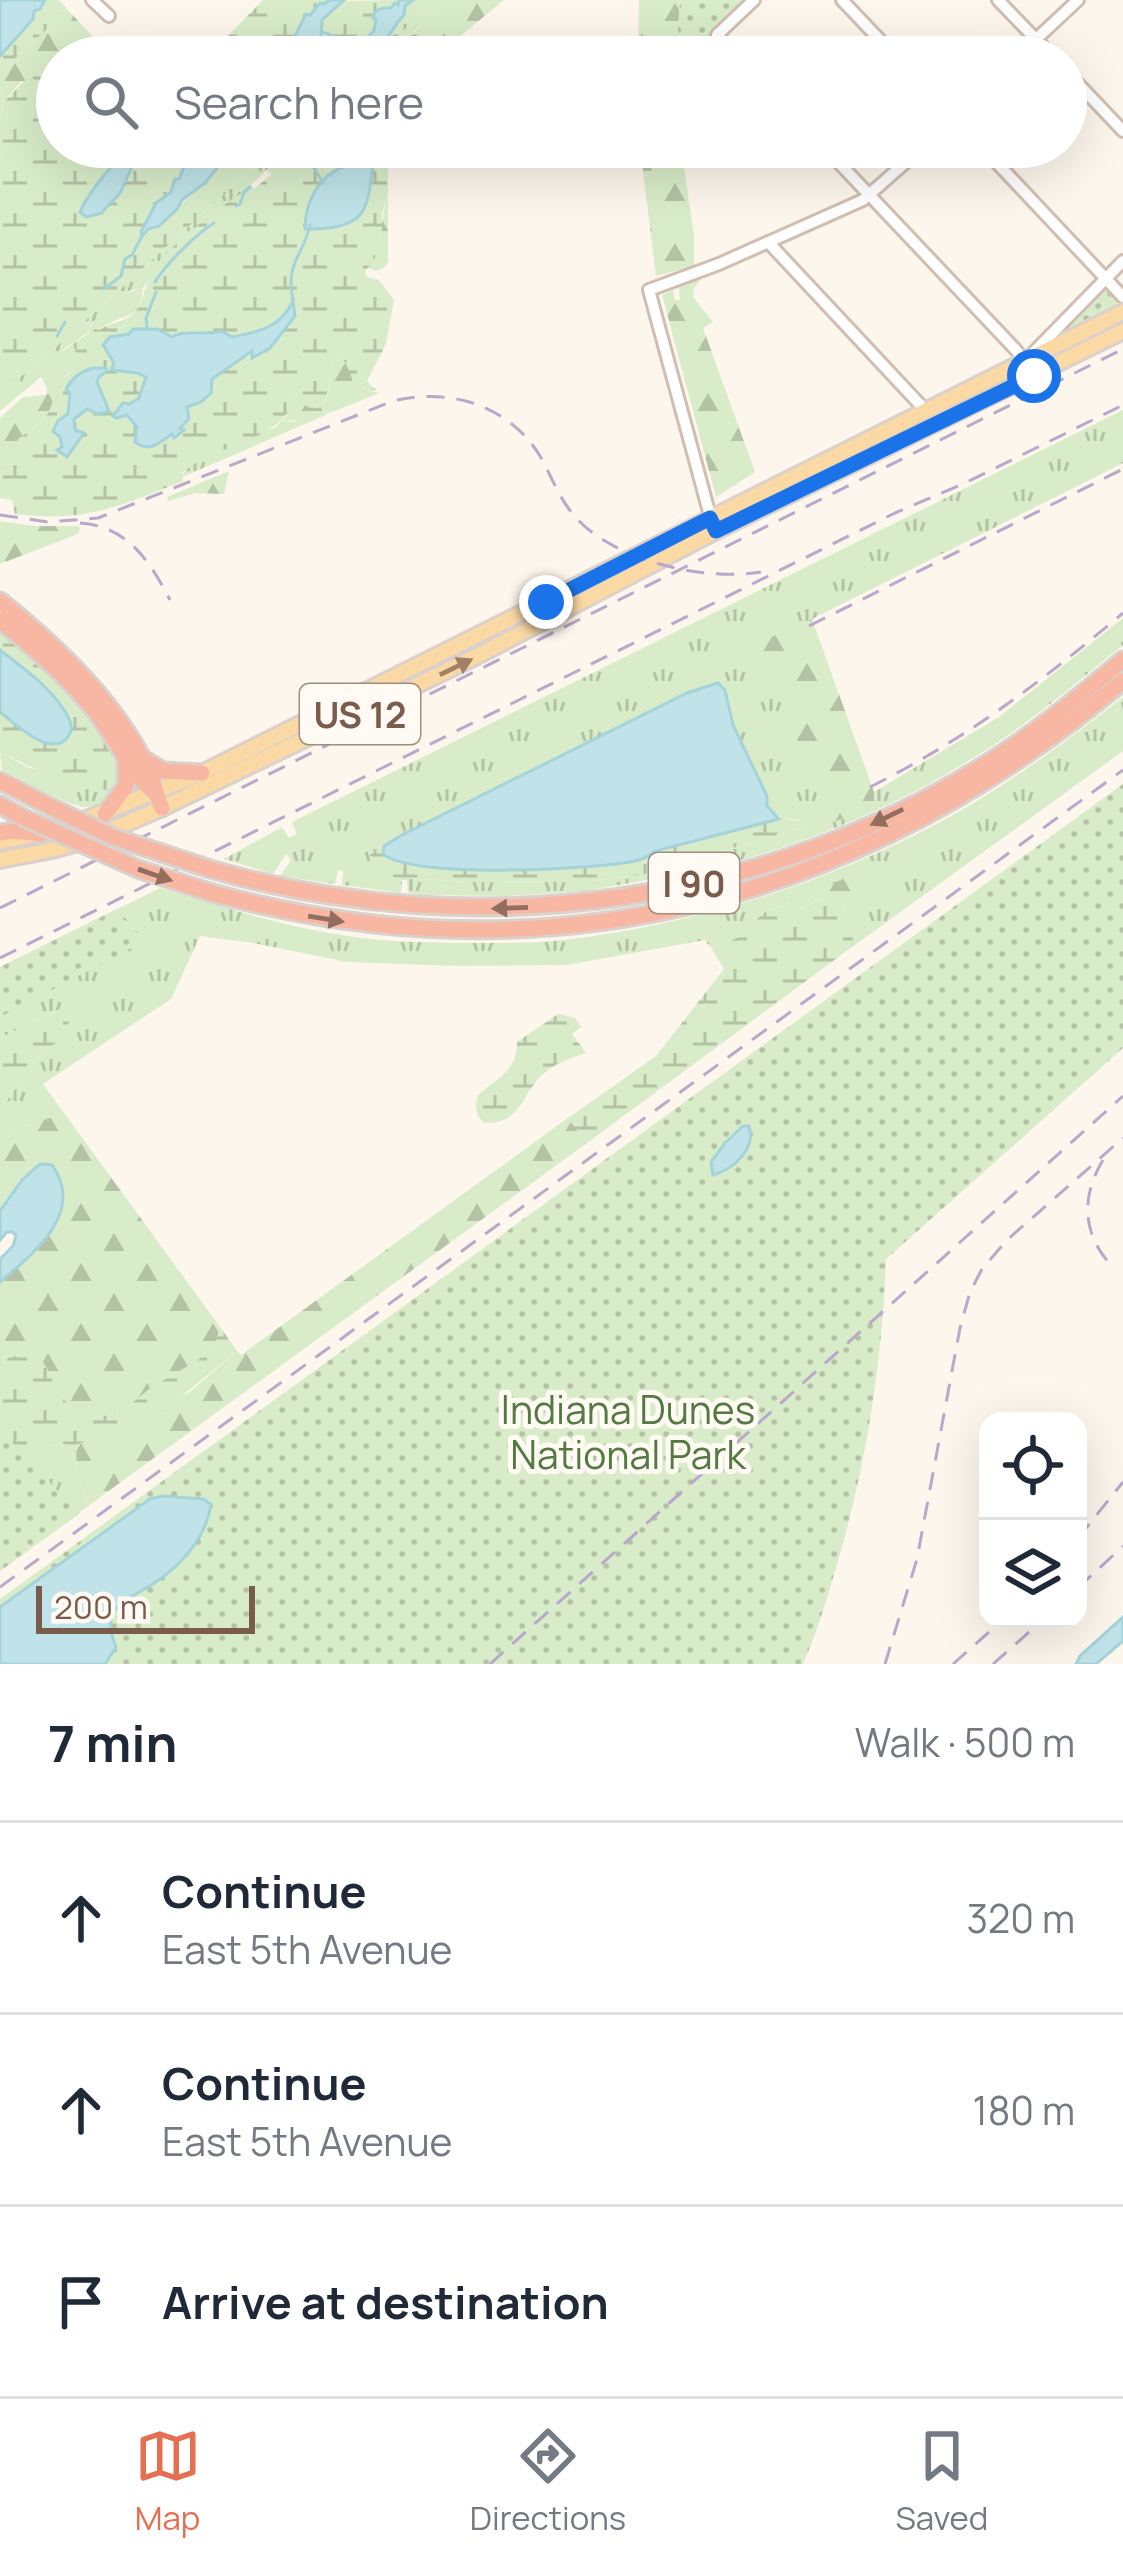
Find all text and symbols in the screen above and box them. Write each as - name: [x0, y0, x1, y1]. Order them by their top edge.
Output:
- search box: [36, 36, 1087, 168]
- icon: search: [78, 69, 144, 135]
- text: Search here: [174, 71, 424, 133]
- route start: [1007, 349, 1061, 403]
- route end: [519, 575, 573, 629]
- one-way arrow: [439, 657, 474, 677]
- road number: US 12: [300, 684, 420, 744]
- one-way arrow: [869, 807, 904, 827]
- road number: I 90: [649, 853, 739, 913]
- one-way arrow: [137, 866, 174, 885]
- one-way arrow: [490, 899, 528, 918]
- one-way arrow: [308, 910, 346, 929]
- park label: Indiana Dunes National Park: [501, 1382, 755, 1481]
- map controls: [979, 1412, 1087, 1628]
- button: locate: [979, 1412, 1087, 1520]
- button: layers: [979, 1520, 1087, 1628]
- scale bar: [36, 1580, 255, 1633]
- text: 200 m: [54, 1584, 148, 1629]
- text: 7 min: [48, 1708, 177, 1777]
- text: Walk · 500 m: [855, 1715, 1075, 1769]
- text: Continue: [162, 1860, 367, 1922]
- icon: ahead: [48, 1885, 114, 1951]
- text: 320 m: [967, 1891, 1075, 1945]
- text: East 5th Avenue: [162, 1922, 452, 1976]
- text: Continue: [162, 2052, 367, 2114]
- icon: ahead: [48, 2077, 114, 2143]
- text: 180 m: [972, 2083, 1075, 2137]
- text: East 5th Avenue: [162, 2114, 452, 2168]
- icon: arrive: [48, 2269, 114, 2335]
- text: Arrive at destination: [162, 2271, 609, 2333]
- tab: Map: [135, 2423, 201, 2540]
- tab: Directions: [470, 2423, 626, 2540]
- tab: Saved: [895, 2423, 988, 2540]

